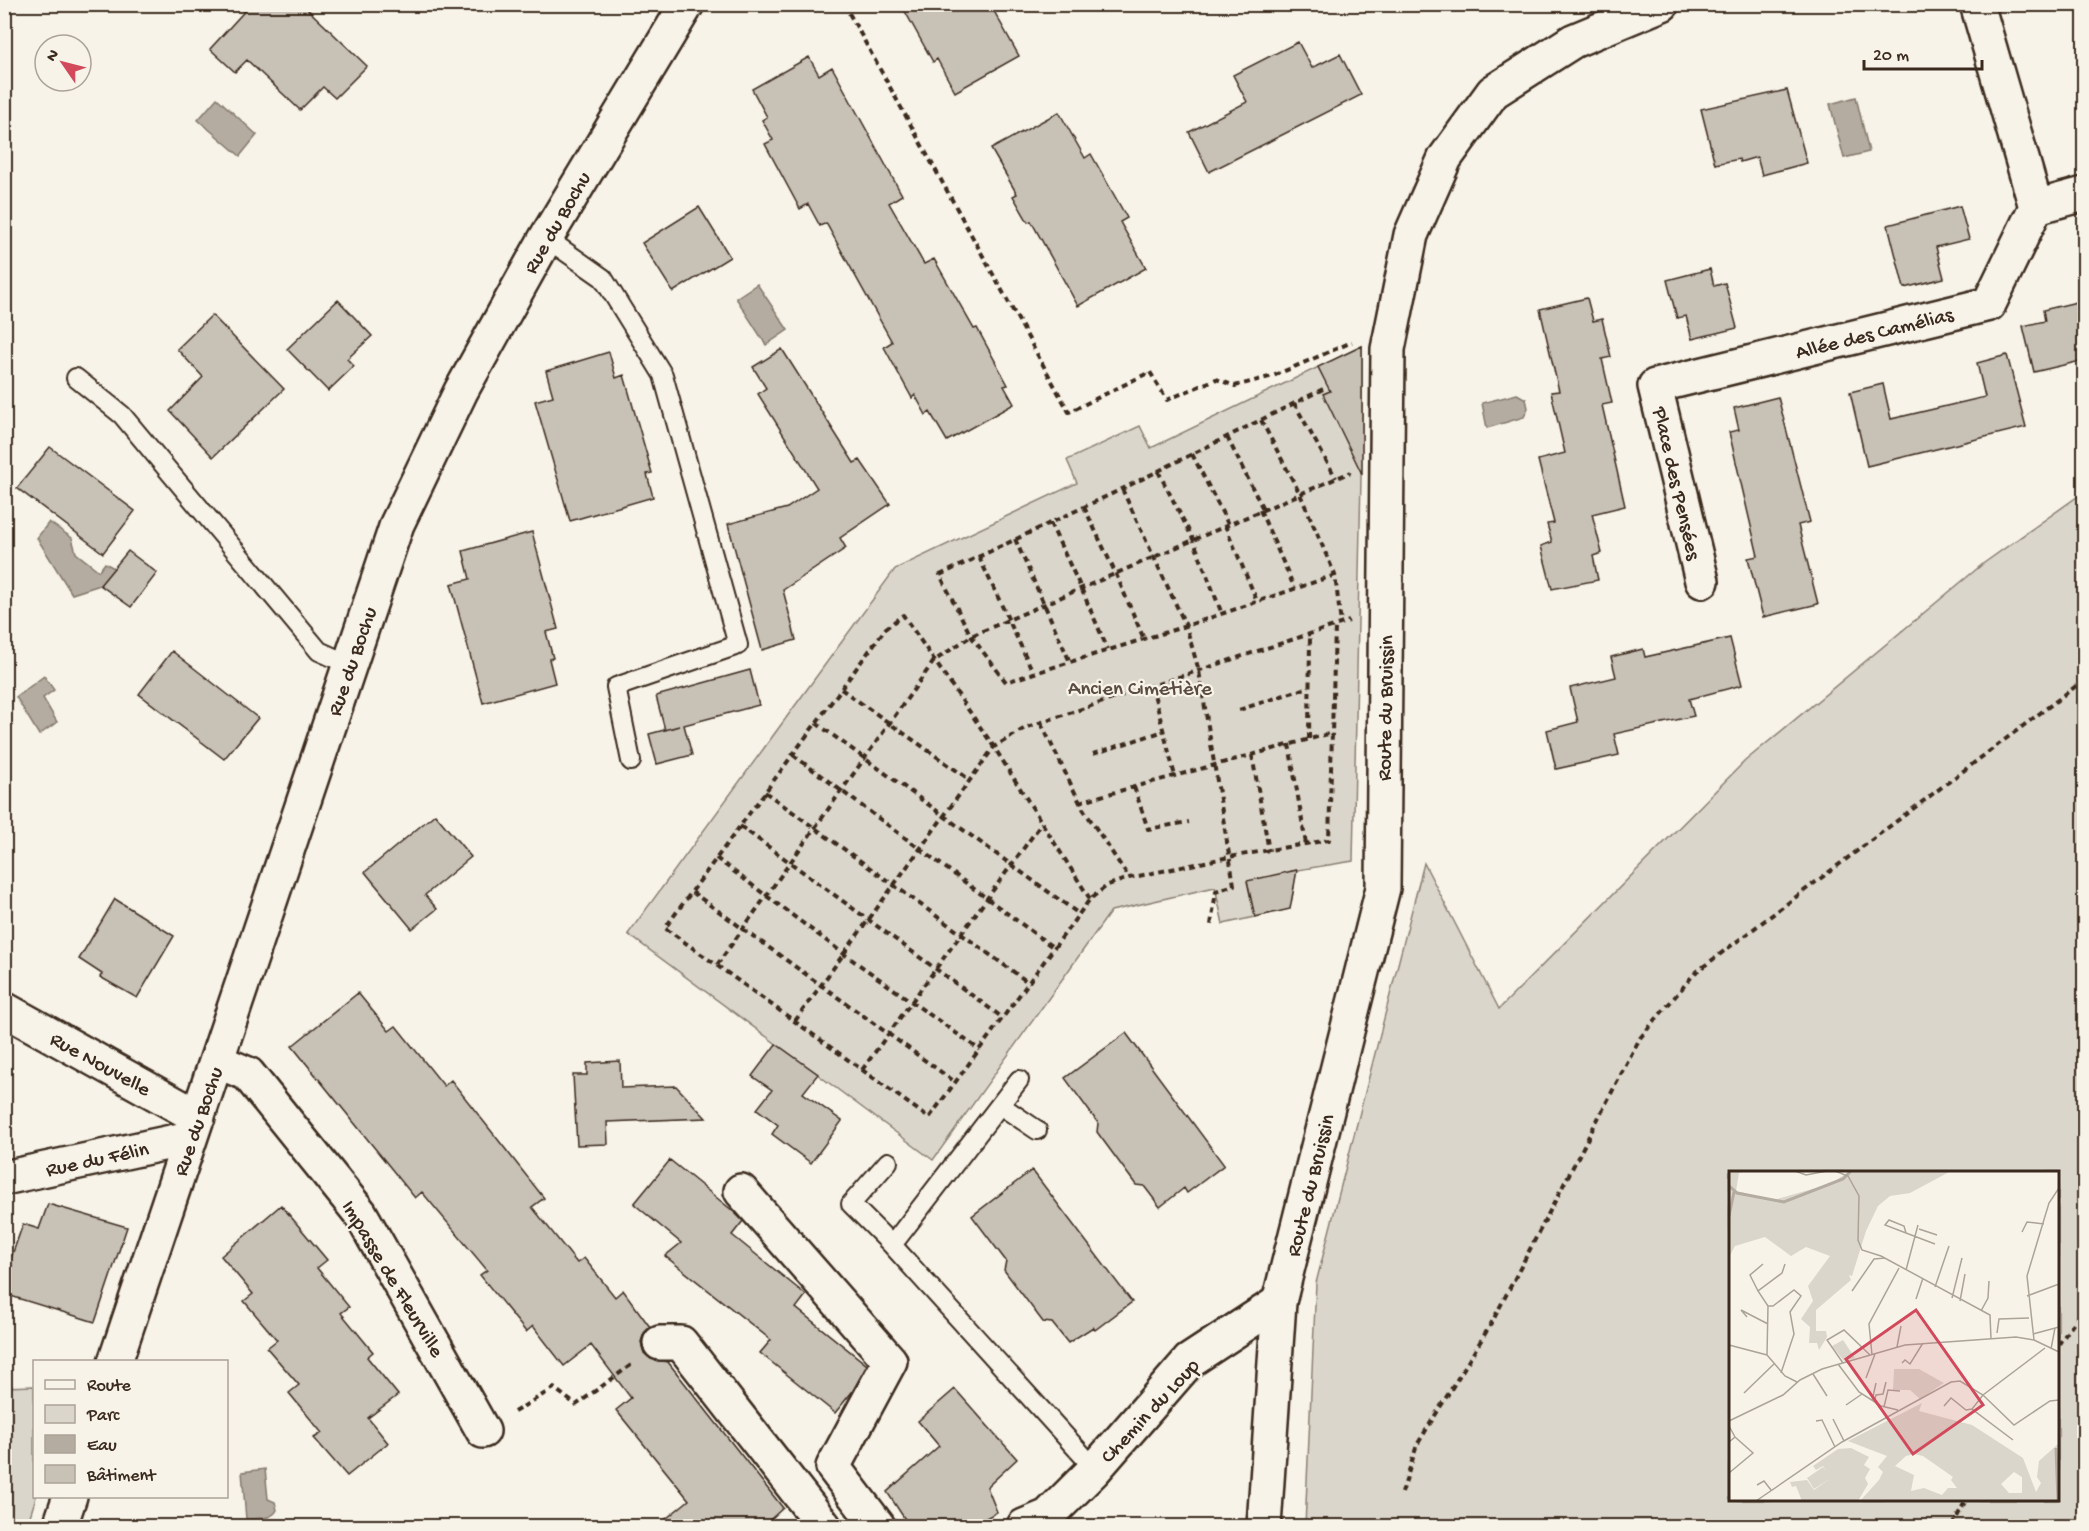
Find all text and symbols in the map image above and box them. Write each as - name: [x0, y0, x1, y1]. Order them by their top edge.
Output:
- north arrow: [33, 33, 93, 93]
- scale bar: [1864, 33, 1982, 71]
- text: N: [43, 46, 65, 66]
- text: 20 m: [1873, 46, 1909, 67]
- street label: Rue du Bochu: [520, 168, 598, 279]
- street label: Allée des Camélias: [1793, 303, 1957, 367]
- street label: Place des Pensées: [1645, 404, 1705, 564]
- street label: Rue du Bochu: [324, 604, 385, 720]
- street label: Route du Bruissin: [1374, 635, 1401, 781]
- park label: Ancien Cimetière: [1068, 678, 1213, 703]
- street label: Rue Nouvelle: [45, 1028, 155, 1105]
- street label: Rue du Bochu: [170, 1064, 231, 1180]
- street label: Route du Bruissin: [1283, 1112, 1342, 1260]
- street label: Rue du Félin: [44, 1138, 151, 1185]
- inset map: [1729, 1171, 2059, 1501]
- street label: Impasse de Fleurville: [334, 1197, 448, 1364]
- street label: Chemin du Loup: [1097, 1354, 1207, 1470]
- legend: [33, 1360, 228, 1498]
- text: Route: [87, 1376, 132, 1397]
- text: Parc: [86, 1406, 120, 1427]
- text: Eau: [87, 1436, 117, 1457]
- text: Bâtiment: [86, 1466, 157, 1487]

